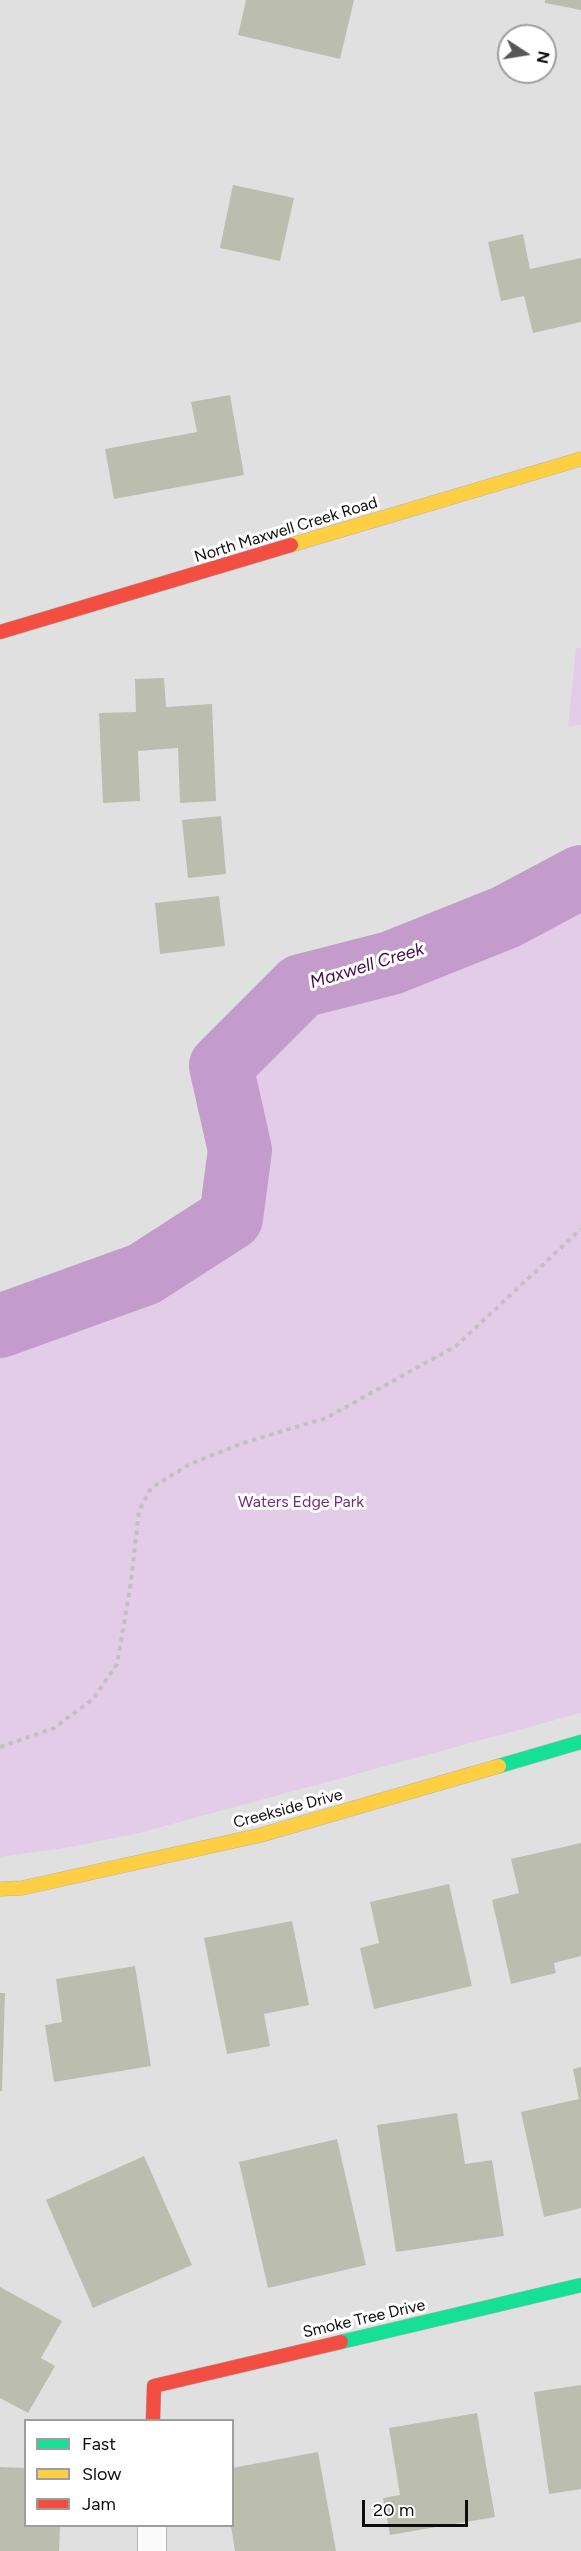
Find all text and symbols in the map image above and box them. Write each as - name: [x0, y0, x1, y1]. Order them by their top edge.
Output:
- north arrow: [497, 24, 557, 84]
- text: N: [533, 49, 554, 65]
- street label: North Maxwell Creek Road: [192, 493, 380, 567]
- water label: Maxwell Creek: [307, 938, 427, 994]
- park label: Waters Edge Park: [238, 1492, 364, 1512]
- street label: Creekside Drive: [231, 1785, 345, 1833]
- street label: Smoke Tree Drive: [301, 2296, 427, 2342]
- legend: [24, 2419, 234, 2527]
- text: Fast: [82, 2433, 116, 2455]
- text: Slow: [82, 2463, 121, 2485]
- scale bar: [365, 2488, 472, 2526]
- text: Jam: [82, 2493, 116, 2515]
- text: 20 m: [373, 2499, 414, 2521]

